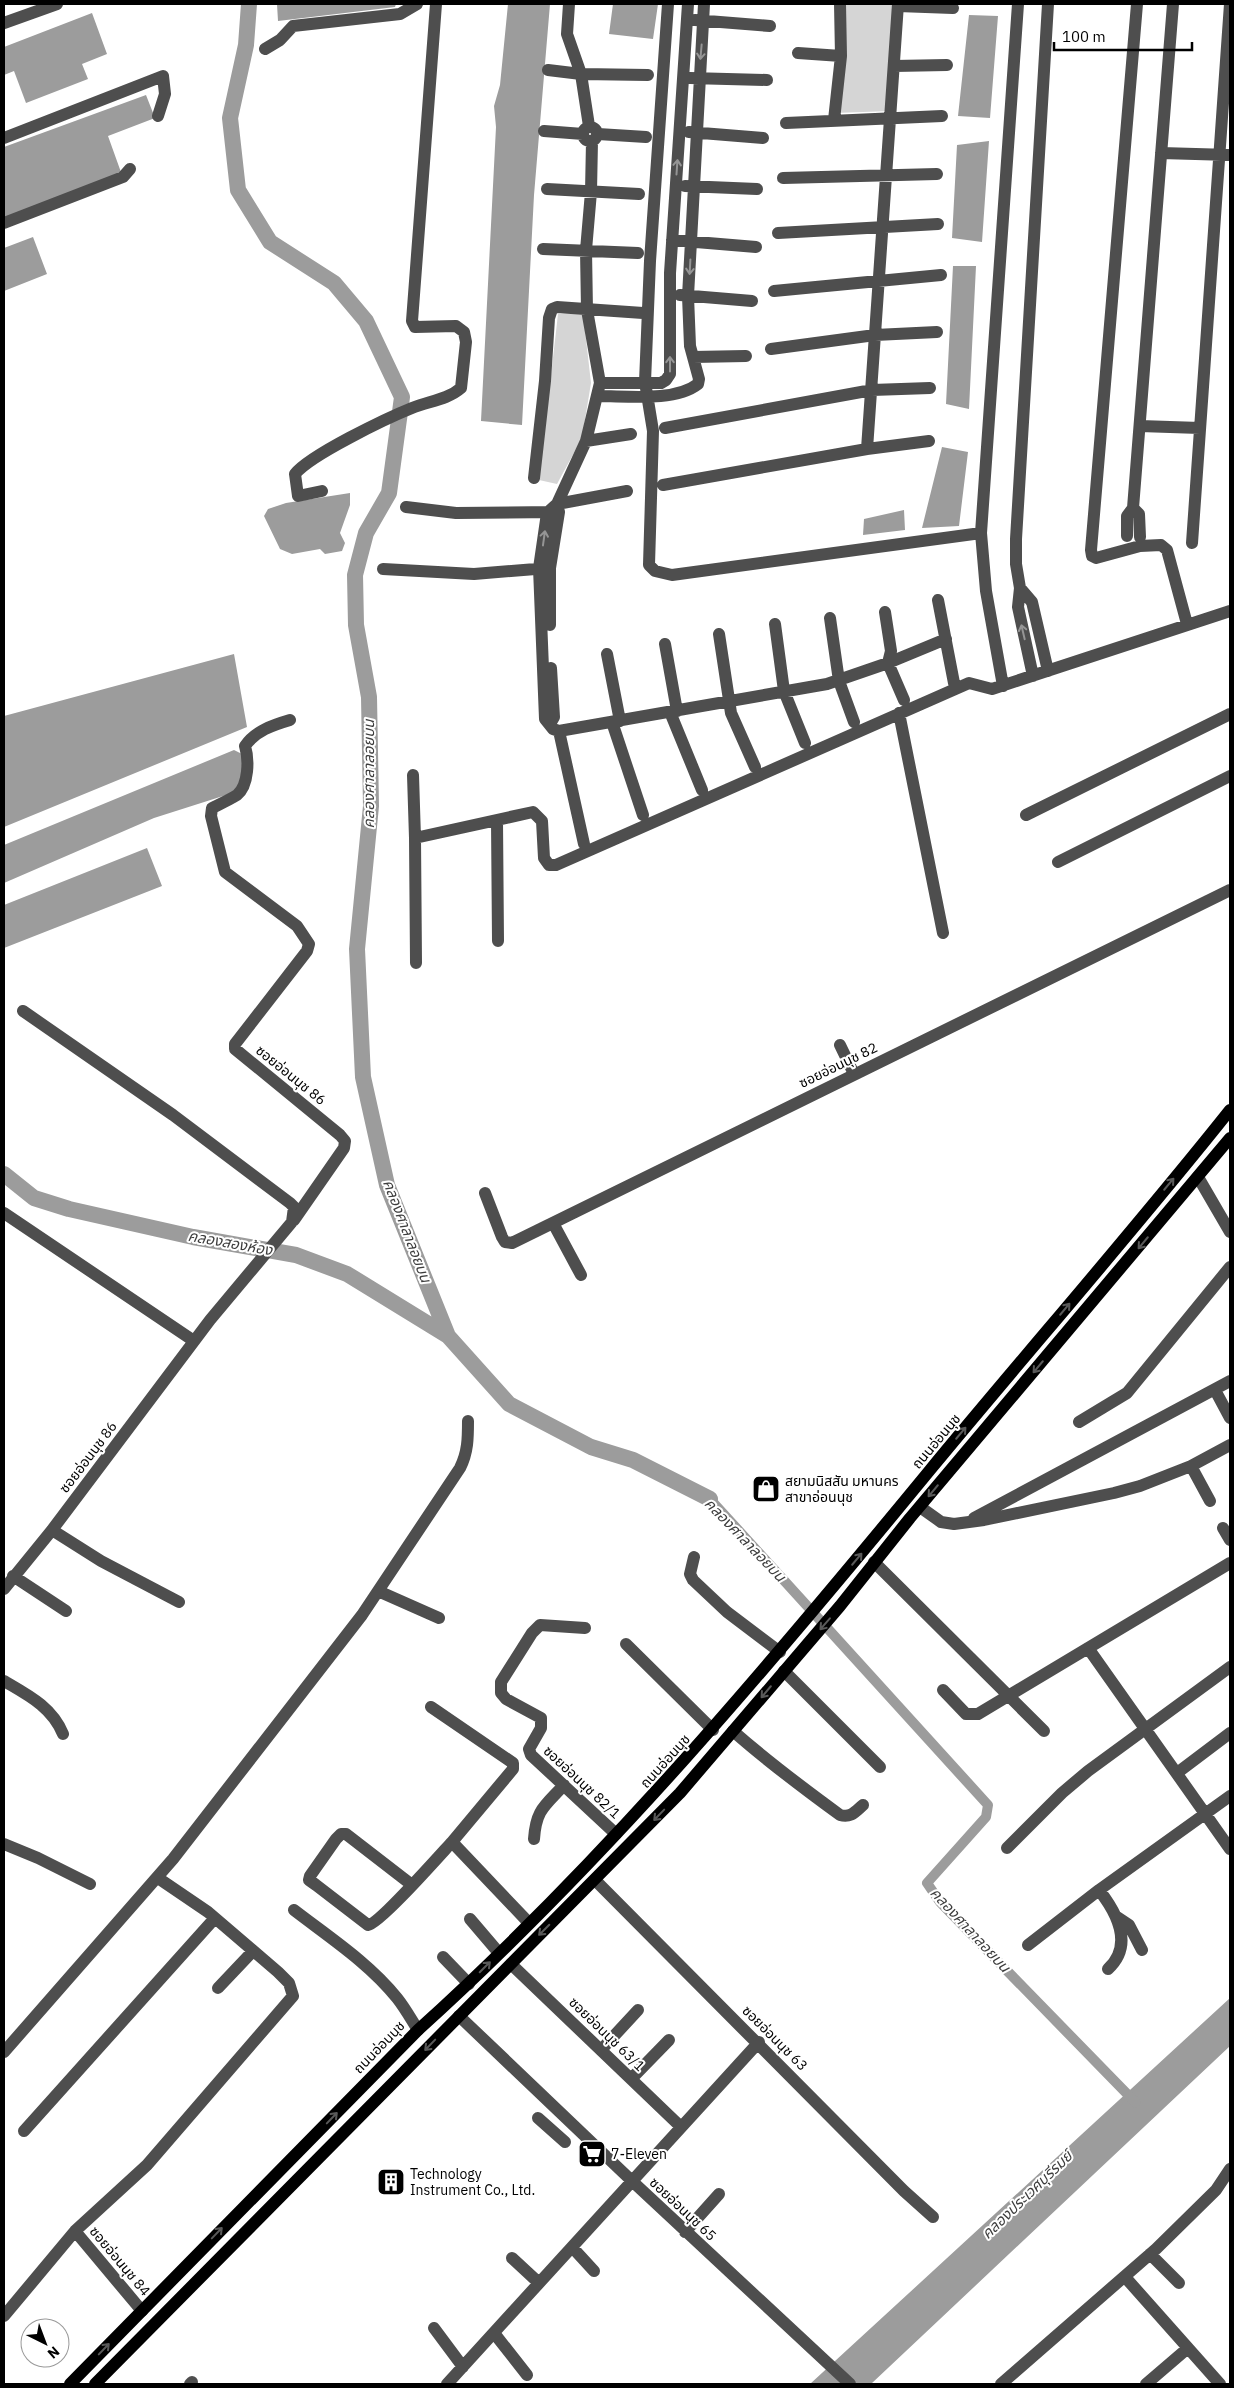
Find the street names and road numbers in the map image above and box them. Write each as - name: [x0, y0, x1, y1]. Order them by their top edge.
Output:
- street label: ซอยอ่อนนุช 82: [796, 1038, 880, 1092]
- street label: ซอยอ่อนนุช 86: [252, 1041, 330, 1109]
- street label: ถนนอ่อนนุช: [908, 1410, 964, 1472]
- street label: ซอยอ่อนนุช 86: [55, 1418, 121, 1496]
- street label: ถนนอ่อนนุช: [636, 1730, 694, 1792]
- street label: ซอยอ่อนนุช 82/1: [540, 1742, 624, 1822]
- street label: ซอยอ่อนนุช 63/1: [565, 1993, 649, 2075]
- street label: ซอยอ่อนนุช 63: [739, 2002, 811, 2074]
- street label: ถนนอ่อนนุช: [349, 2017, 409, 2077]
- street label: ซอยอ่อนนุช 65: [646, 2173, 720, 2245]
- street label: ซอยอ่อนนุช 84: [86, 2223, 154, 2299]

